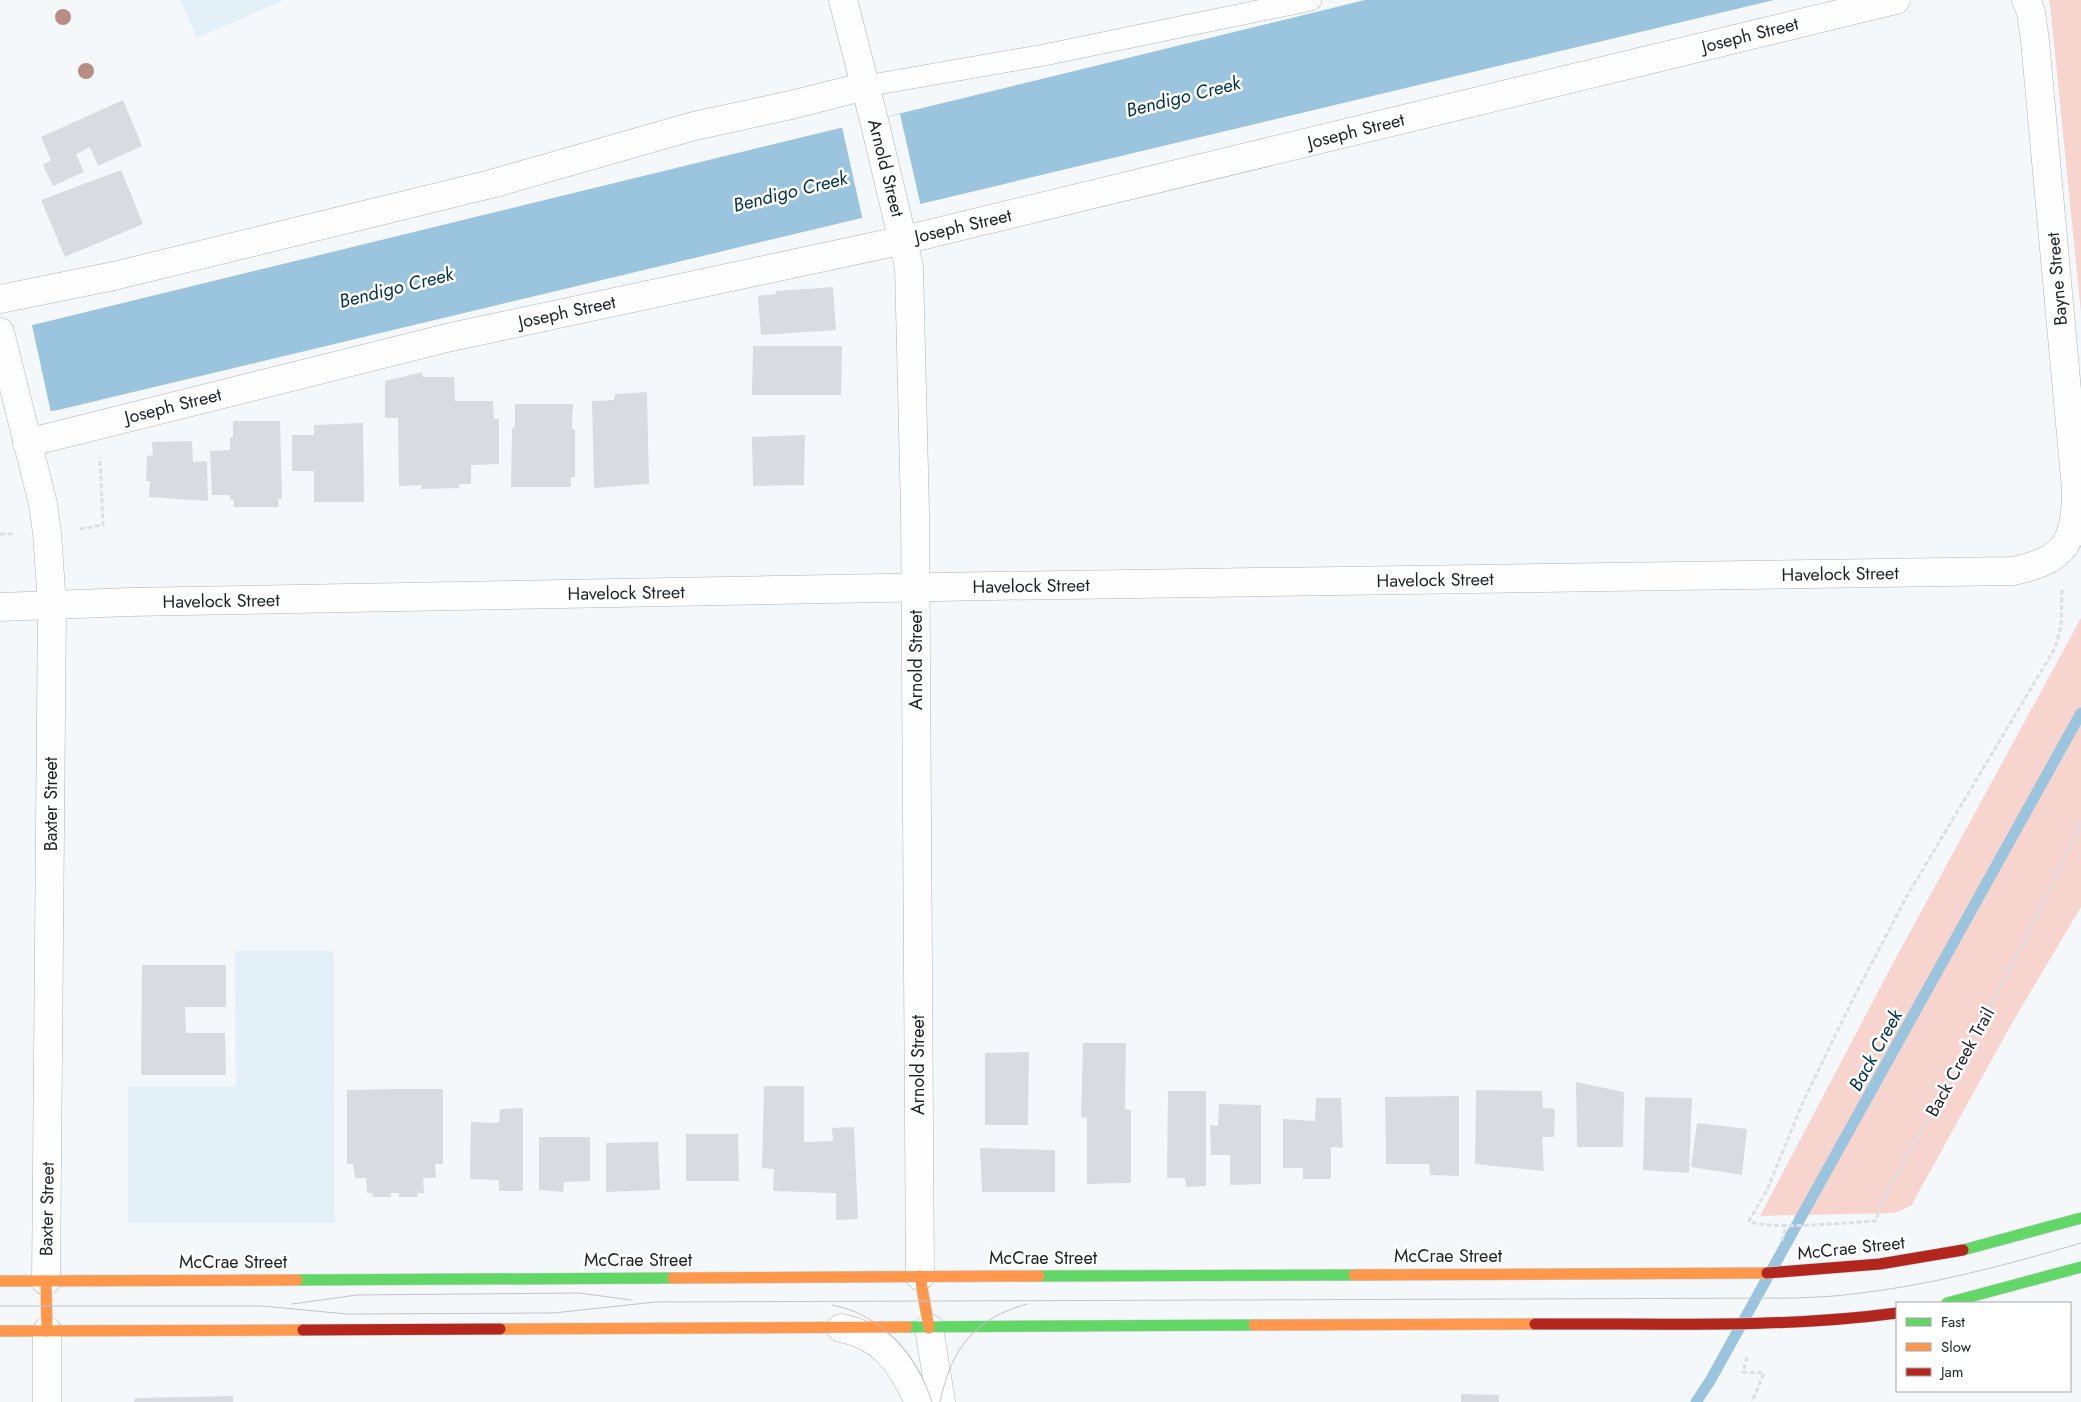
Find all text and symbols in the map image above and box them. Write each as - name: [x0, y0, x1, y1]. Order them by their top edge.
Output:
- street label: Joseph Street: [1697, 10, 1802, 60]
- water label: Bendigo Creek: [1123, 69, 1244, 124]
- street label: Joseph Street: [1303, 106, 1408, 156]
- street label: Arnold Street: [861, 116, 911, 220]
- water label: Bendigo Creek: [730, 164, 851, 219]
- street label: Joseph Street: [910, 202, 1015, 250]
- street label: Bayne Street: [2040, 231, 2074, 327]
- water label: Bendigo Creek: [336, 260, 457, 315]
- street label: Joseph Street: [514, 289, 619, 335]
- street label: Joseph Street: [120, 381, 225, 431]
- street label: Havelock Street: [1781, 560, 1899, 588]
- street label: Havelock Street: [1376, 566, 1494, 594]
- street label: Havelock Street: [972, 572, 1090, 600]
- street label: Havelock Street: [567, 579, 685, 607]
- street label: Havelock Street: [162, 587, 280, 615]
- street label: Arnold Street: [903, 609, 929, 710]
- street label: Baxter Street: [38, 756, 64, 851]
- street label: Back Creek Trail: [1919, 1003, 2001, 1121]
- water label: Back Creek: [1842, 1004, 1909, 1096]
- street label: Arnold Street: [905, 1014, 931, 1115]
- street label: Baxter Street: [33, 1161, 61, 1256]
- street label: McCrae Street: [1796, 1229, 1907, 1267]
- street label: McCrae Street: [1394, 1243, 1503, 1269]
- street label: McCrae Street: [989, 1245, 1098, 1271]
- street label: McCrae Street: [584, 1247, 693, 1273]
- street label: McCrae Street: [179, 1249, 288, 1275]
- legend: [1896, 1302, 2071, 1392]
- text: Fast: [1941, 1311, 1965, 1333]
- text: Slow: [1941, 1336, 1972, 1358]
- text: Jam: [1939, 1361, 1964, 1383]

